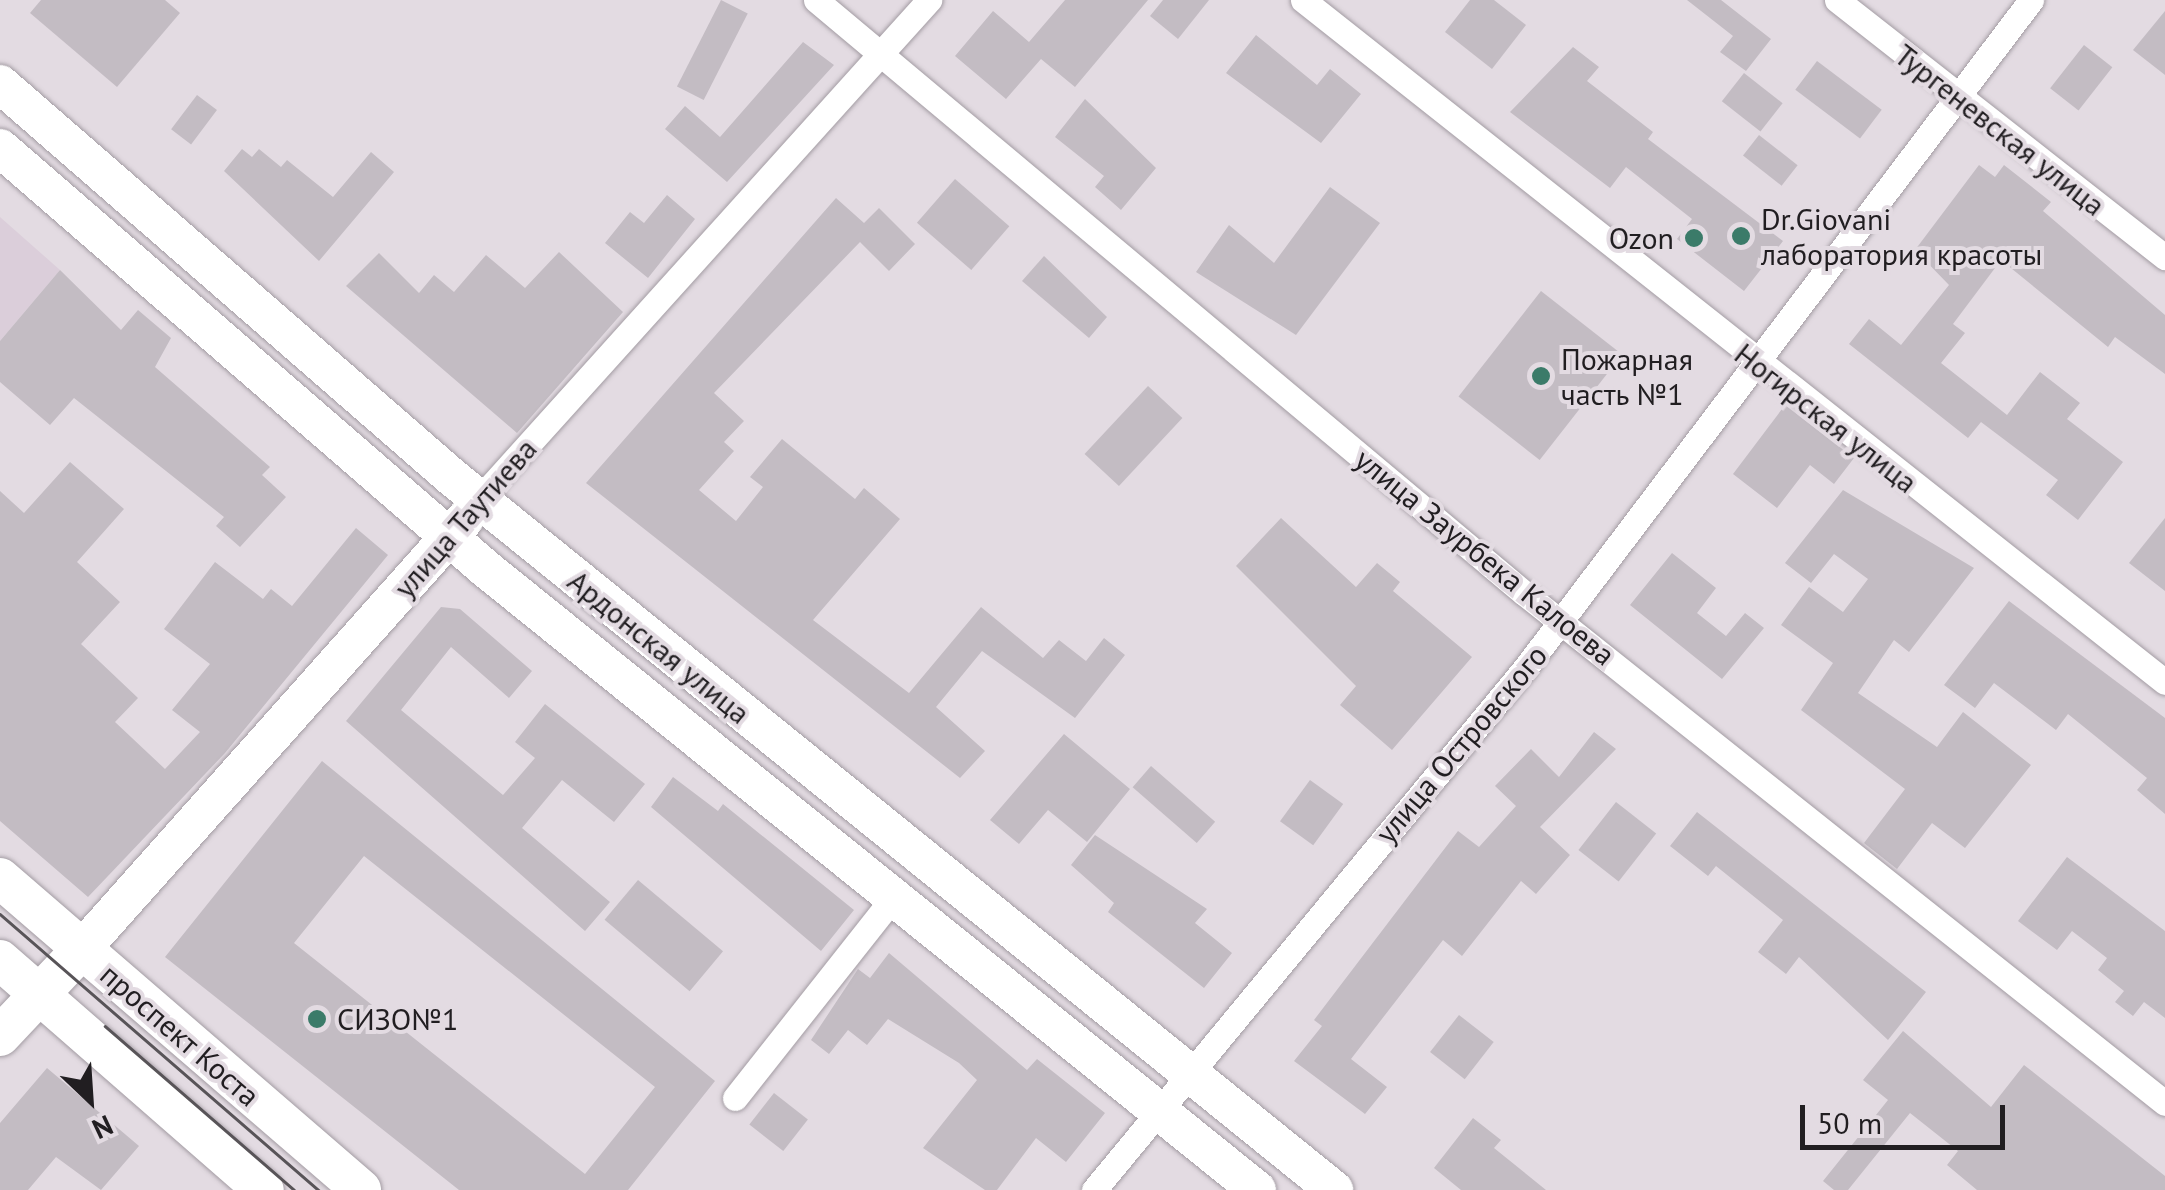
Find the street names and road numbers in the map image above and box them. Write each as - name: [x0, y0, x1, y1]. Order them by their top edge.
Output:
- street label: Тургеневская улица: [1888, 37, 2112, 223]
- street label: Ногирская улица: [1728, 336, 1924, 500]
- street label: улица Таутиева: [386, 431, 544, 605]
- street label: улица Заурбека Калоева: [1348, 441, 1622, 673]
- street label: Ардонская улица: [561, 563, 757, 731]
- street label: улица Островского: [1368, 638, 1554, 850]
- street label: проспект Коста: [93, 956, 267, 1114]

